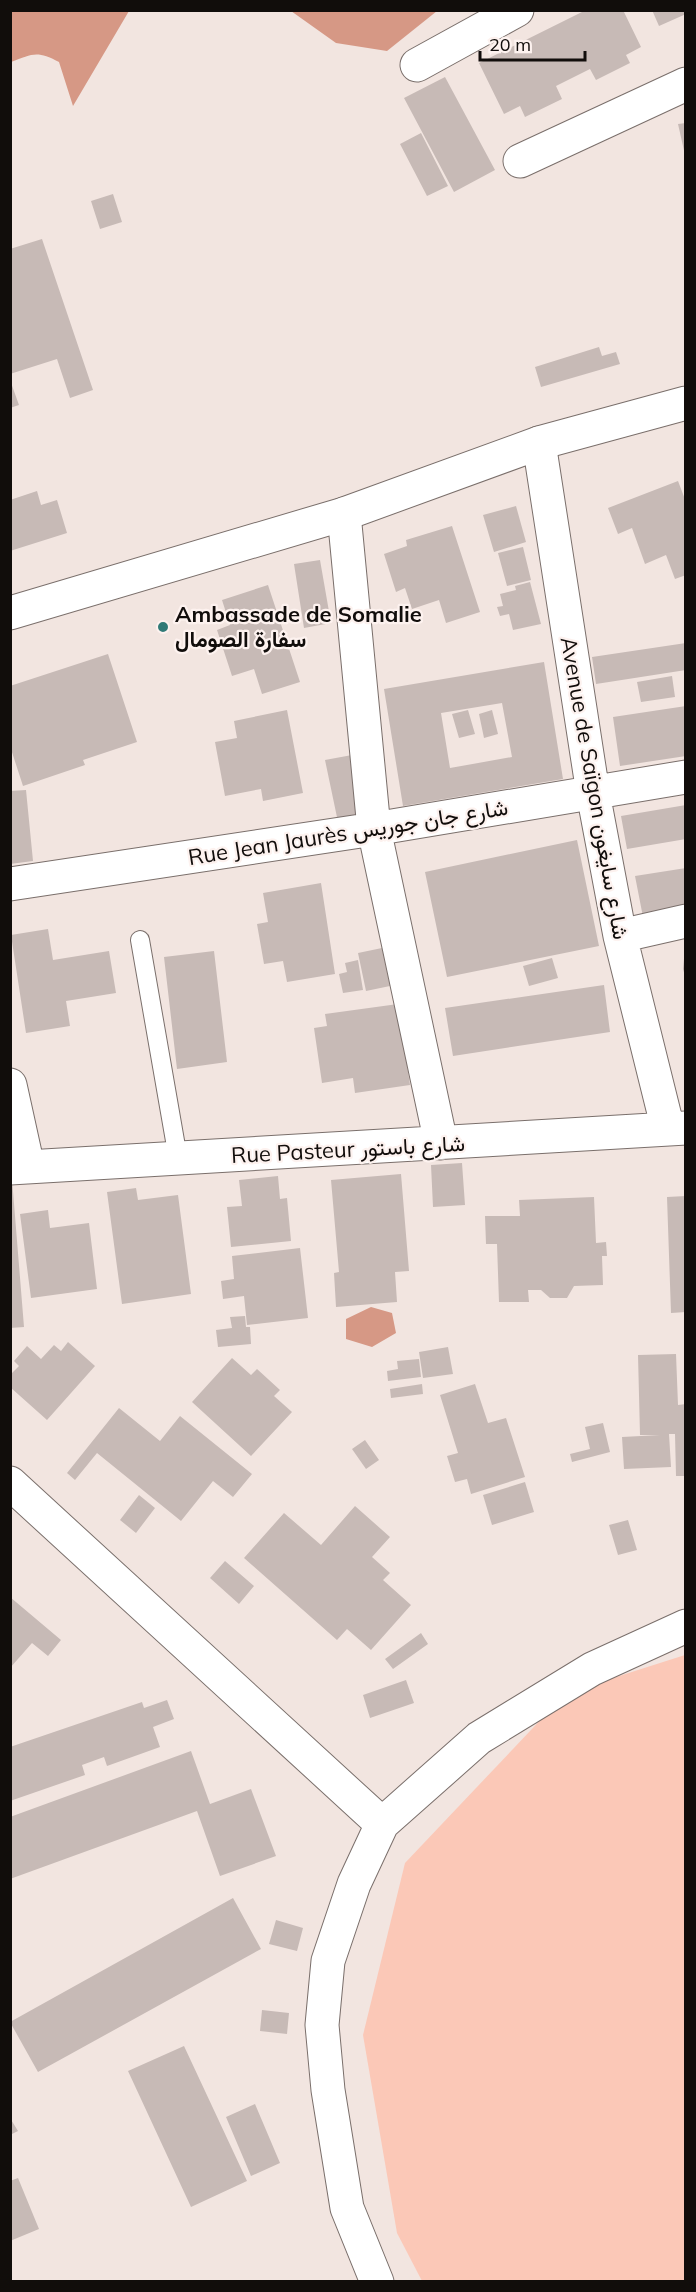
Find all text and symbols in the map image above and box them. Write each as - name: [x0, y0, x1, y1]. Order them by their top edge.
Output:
- scale bar: [480, 24, 585, 62]
- text: 20 m: [489, 33, 531, 56]
- place label: Ambassade de Somalie سفارة الصومال: [175, 600, 422, 653]
- marker: Ambassade de Somalie سفارة الصومال: [156, 620, 170, 634]
- street label: Avenue de Saïgon شارع سايغون: [554, 634, 635, 942]
- street label: Rue Jean Jaurès شارع جان جوريس: [186, 793, 510, 872]
- street label: Rue Pasteur شارع باستور: [230, 1129, 466, 1170]

